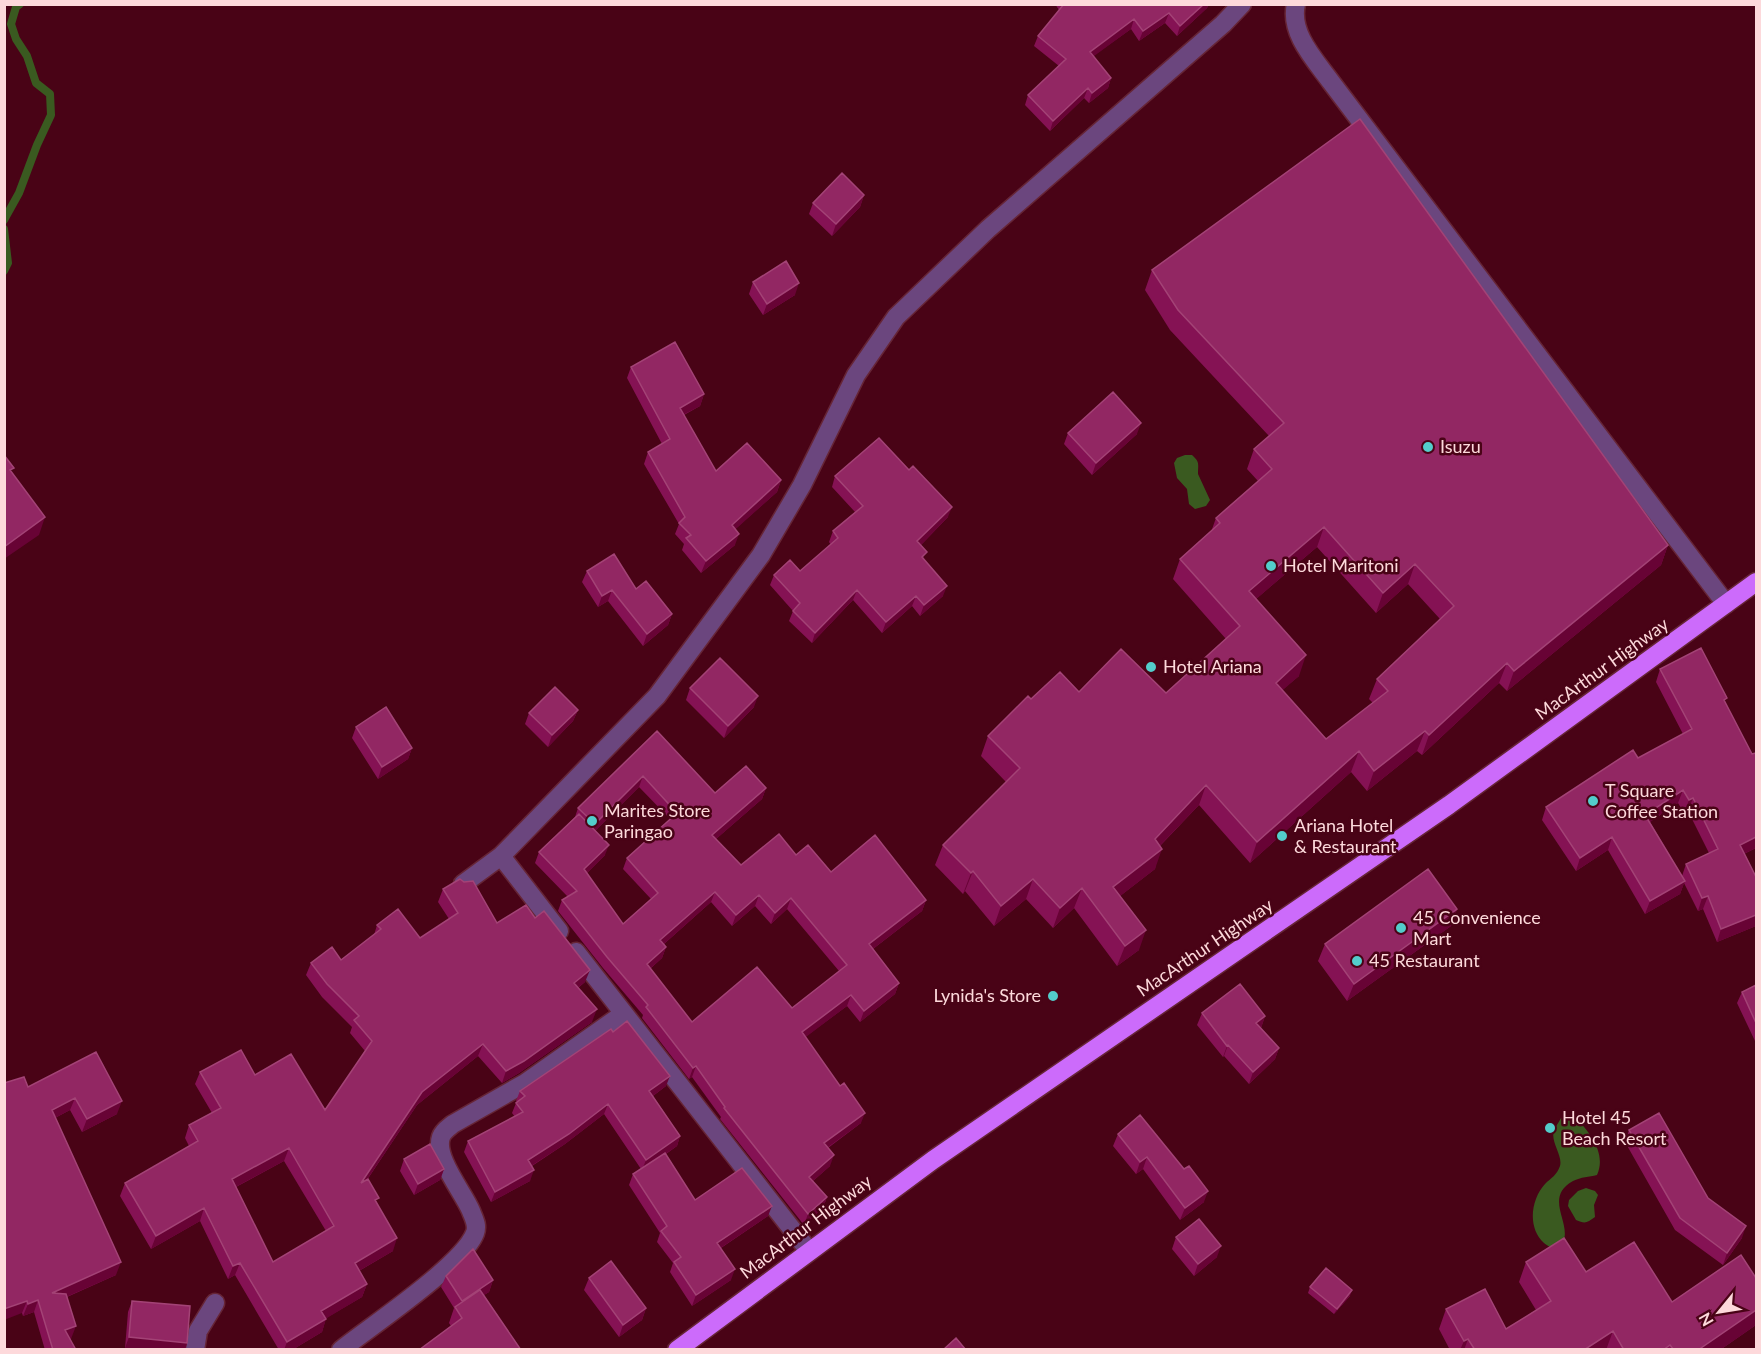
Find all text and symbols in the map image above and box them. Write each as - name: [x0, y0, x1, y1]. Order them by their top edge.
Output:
- place label: Isuzu: [1440, 435, 1481, 457]
- marker: Isuzu: [1421, 440, 1435, 454]
- place label: Hotel Maritoni: [1283, 554, 1399, 576]
- marker: Hotel Maritoni: [1264, 559, 1278, 573]
- street label: MacArthur Highway: [1530, 612, 1673, 724]
- place label: Hotel Ariana: [1163, 655, 1262, 677]
- marker: Hotel Ariana: [1144, 660, 1158, 674]
- place label: T Square Coffee Station: [1605, 779, 1718, 822]
- marker: T Square Coffee Station: [1586, 794, 1600, 808]
- place label: Marites Store Paringao: [604, 799, 710, 842]
- marker: Marites Store Paringao: [585, 814, 599, 828]
- place label: Ariana Hotel & Restaurant: [1294, 814, 1397, 857]
- marker: Ariana Hotel & Restaurant: [1275, 829, 1289, 843]
- street label: MacArthur Highway: [1132, 893, 1277, 1001]
- place label: 45 Convenience Mart: [1413, 906, 1541, 949]
- marker: 45 Convenience Mart: [1394, 921, 1408, 935]
- place label: 45 Restaurant: [1369, 949, 1480, 971]
- marker: 45 Restaurant: [1350, 954, 1364, 968]
- place label: Lynida's Store: [933, 984, 1041, 1006]
- marker: Lynida's Store: [1046, 989, 1060, 1003]
- place label: Hotel 45 Beach Resort: [1562, 1106, 1667, 1149]
- marker: Hotel 45 Beach Resort: [1543, 1121, 1557, 1135]
- street label: MacArthur Highway: [735, 1169, 876, 1283]
- north arrow: [1689, 1282, 1749, 1342]
- text: N: [1694, 1310, 1717, 1330]

